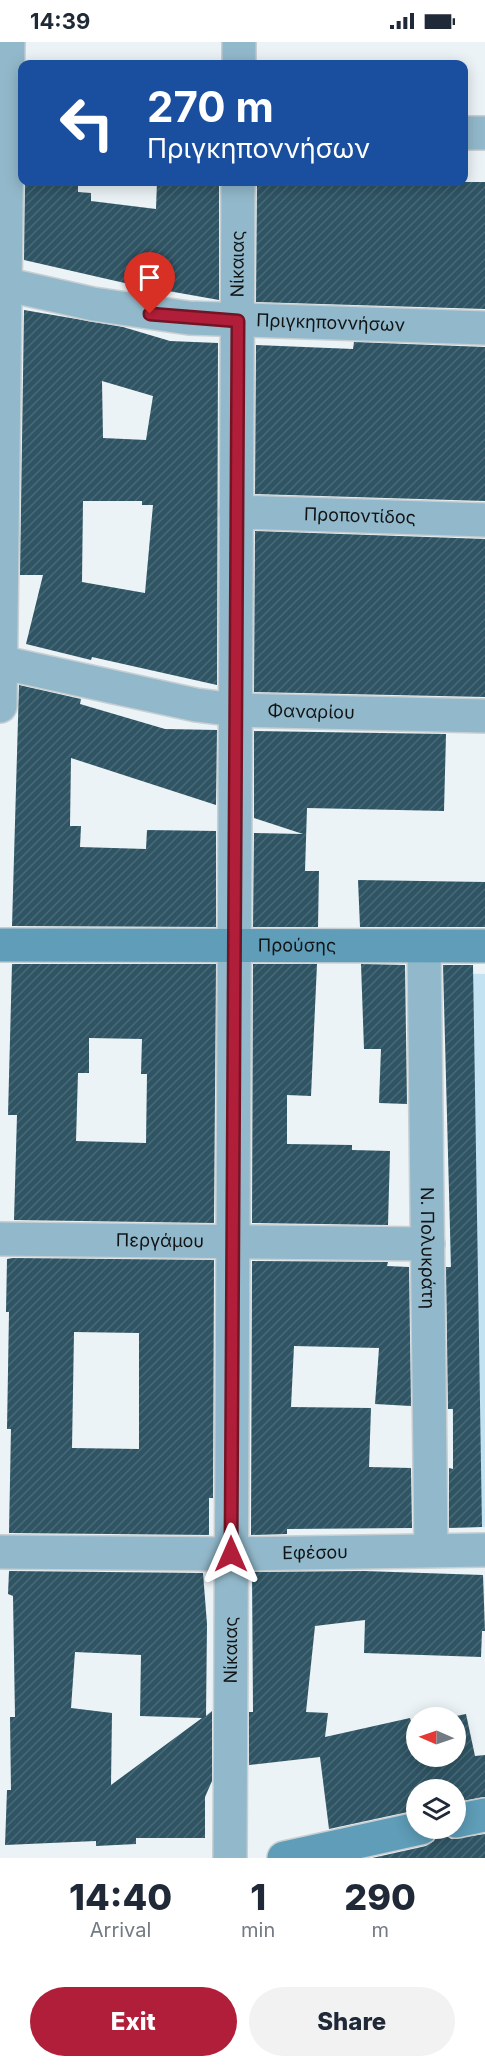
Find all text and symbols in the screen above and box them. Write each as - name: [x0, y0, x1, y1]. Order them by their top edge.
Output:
- text: 14:39: [30, 8, 90, 34]
- text: 270 m: [147, 81, 274, 132]
- icon: left: [48, 84, 126, 162]
- text: Πριγκηποννήσων: [147, 132, 370, 165]
- street label: Νίκαιας: [226, 230, 248, 298]
- pin: [124, 252, 175, 314]
- icon: arrive: [133, 261, 166, 294]
- street label: Πριγκηποννήσων: [256, 309, 406, 335]
- street label: Προποντίδος: [304, 503, 416, 528]
- street label: Φαναρίου: [267, 700, 355, 723]
- street label: Προύσης: [258, 935, 336, 956]
- street label: Ν. Πολυκράτη: [417, 1187, 439, 1309]
- street label: Περγάμου: [116, 1229, 204, 1251]
- position arrow: [199, 1522, 263, 1586]
- street label: Εφέσου: [282, 1541, 348, 1563]
- street label: Νίκαιας: [220, 1616, 241, 1684]
- north arrow: [406, 1707, 466, 1767]
- map controls: [406, 1707, 466, 1839]
- button: layers: [406, 1779, 466, 1839]
- text: 14:40: [69, 1875, 172, 1919]
- text: 1: [250, 1875, 266, 1919]
- text: 290: [344, 1875, 416, 1919]
- text: Arrival: [90, 1918, 151, 1942]
- text: min: [241, 1918, 275, 1942]
- text: m: [371, 1918, 389, 1942]
- button: Exit: [30, 1987, 237, 2056]
- button: Share: [249, 1987, 455, 2056]

